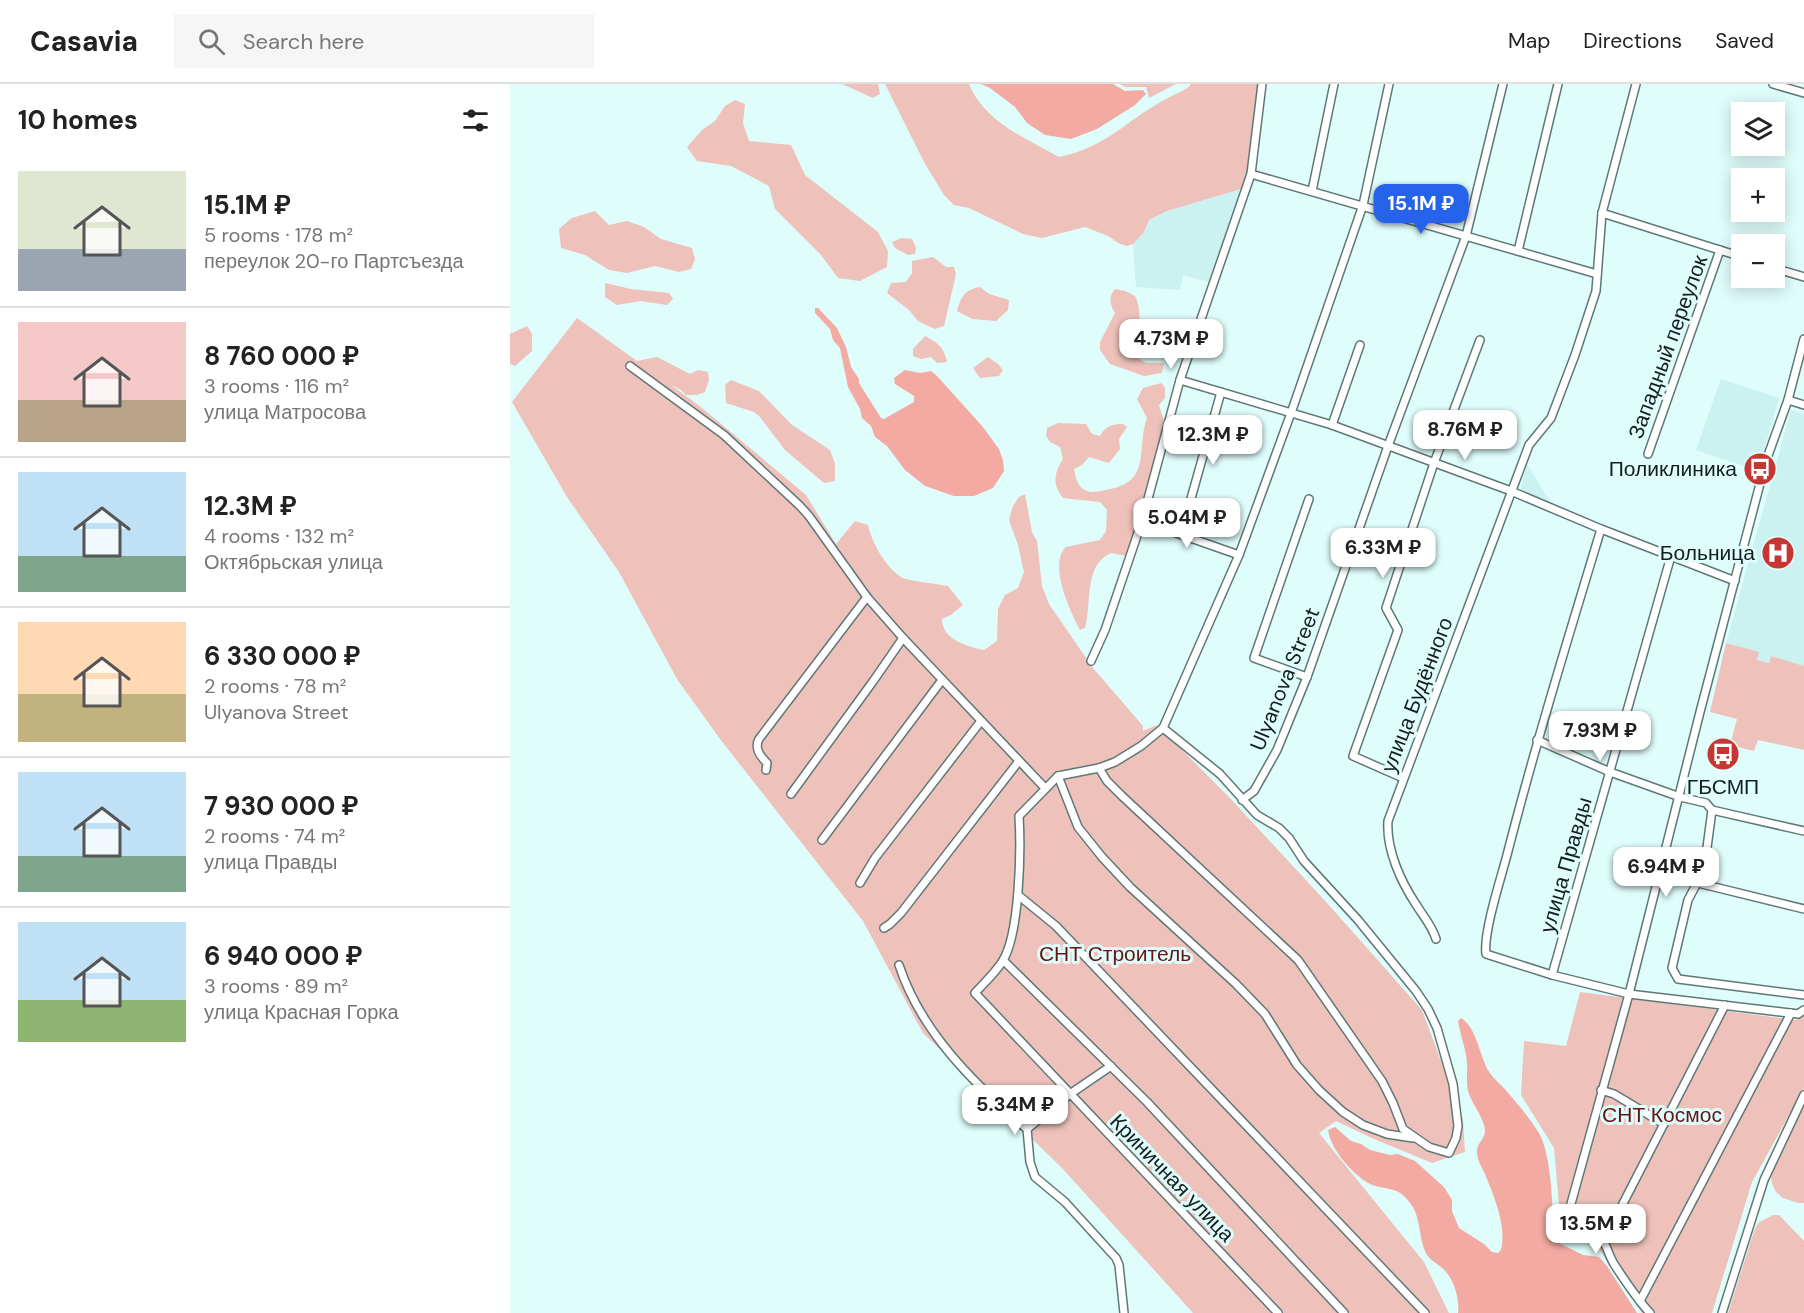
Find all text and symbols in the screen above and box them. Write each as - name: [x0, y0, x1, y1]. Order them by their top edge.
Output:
- search box: [174, 14, 594, 68]
- text: Casavia: [30, 23, 138, 60]
- icon: search: [195, 25, 228, 58]
- text: Search here: [243, 27, 364, 56]
- text: Map: [1508, 27, 1550, 55]
- text: Directions: [1583, 27, 1682, 55]
- text: Saved: [1715, 27, 1774, 55]
- map controls: [1731, 102, 1785, 288]
- button: layers: [1731, 102, 1785, 156]
- text: 10 homes: [18, 103, 138, 137]
- icon: filters: [459, 104, 492, 137]
- button: +: [1731, 168, 1785, 222]
- pin: 15.1M ₽: [1366, 184, 1476, 235]
- text: 15.1M ₽: [204, 188, 291, 222]
- text: 15.1M ₽: [1388, 190, 1454, 216]
- icon: home: [66, 195, 138, 267]
- text: 5 rooms · 178 m²: [204, 222, 353, 248]
- button: −: [1731, 234, 1785, 288]
- text: переулок 20-го Партсъезда: [204, 248, 464, 274]
- street label: Западный переулок: [1622, 251, 1714, 443]
- pin: 4.73M ₽: [1116, 319, 1226, 370]
- text: 4.73M ₽: [1133, 325, 1209, 351]
- text: 8 760 000 ₽: [204, 339, 359, 373]
- icon: home: [66, 346, 138, 418]
- text: 3 rooms · 116 m²: [204, 373, 349, 399]
- text: улица Матросова: [204, 399, 366, 425]
- pin: 8.76M ₽: [1410, 410, 1520, 461]
- pin: 12.3M ₽: [1158, 415, 1268, 466]
- text: 8.76M ₽: [1427, 416, 1503, 442]
- text: 12.3M ₽: [1177, 421, 1249, 447]
- bus stop icon: Поликлиника: [1742, 451, 1778, 487]
- place label: Поликлиника: [1609, 455, 1737, 483]
- text: 12.3M ₽: [204, 489, 297, 523]
- icon: home: [66, 496, 138, 568]
- pin: 5.04M ₽: [1132, 498, 1242, 549]
- text: 5.04M ₽: [1147, 504, 1227, 530]
- text: 4 rooms · 132 m²: [204, 523, 354, 549]
- pin: 6.33M ₽: [1328, 528, 1438, 579]
- text: 6.33M ₽: [1345, 534, 1421, 560]
- hospital icon: Больница: [1760, 535, 1796, 571]
- place label: Больница: [1660, 539, 1755, 567]
- text: Октябрьская улица: [204, 549, 383, 575]
- street label: Ulyanova Street: [1244, 603, 1326, 755]
- street label: улица Будённого: [1375, 613, 1459, 777]
- text: 6 330 000 ₽: [204, 639, 360, 673]
- icon: home: [66, 646, 138, 718]
- text: 2 rooms · 78 m²: [204, 673, 346, 699]
- text: Ulyanova Street: [204, 699, 349, 725]
- pin: 7.93M ₽: [1545, 711, 1655, 762]
- text: 7.93M ₽: [1563, 717, 1637, 743]
- bus stop icon: ГБСМП: [1705, 736, 1741, 772]
- place label: ГБСМП: [1687, 773, 1759, 801]
- text: 7 930 000 ₽: [204, 789, 359, 823]
- street label: улица Правды: [1533, 794, 1599, 936]
- icon: home: [66, 796, 138, 868]
- text: 2 rooms · 74 m²: [204, 823, 345, 849]
- pin: 6.94M ₽: [1611, 847, 1721, 898]
- text: улица Правды: [204, 849, 337, 875]
- text: 6.94M ₽: [1627, 853, 1705, 879]
- text: 6 940 000 ₽: [204, 939, 362, 973]
- park label: СНТ Строитель: [1039, 940, 1191, 968]
- icon: home: [66, 946, 138, 1018]
- text: 3 rooms · 89 m²: [204, 973, 348, 999]
- text: улица Красная Горка: [204, 999, 399, 1025]
- pin: 5.34M ₽: [960, 1085, 1070, 1136]
- text: 5.34M ₽: [976, 1091, 1054, 1117]
- park label: СНТ Космос: [1602, 1101, 1722, 1129]
- street label: Криничная улица: [1104, 1108, 1241, 1248]
- pin: 13.5M ₽: [1541, 1204, 1651, 1255]
- text: 13.5M ₽: [1560, 1210, 1632, 1236]

